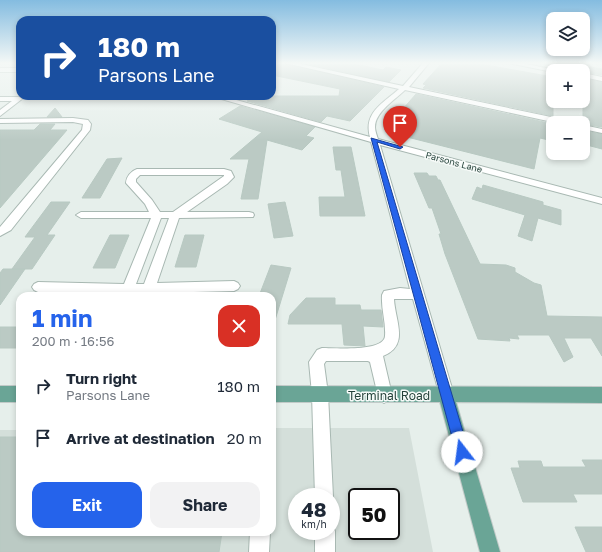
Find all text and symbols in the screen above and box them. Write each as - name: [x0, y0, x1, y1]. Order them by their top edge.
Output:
- map controls: [546, 12, 590, 160]
- button: layers: [546, 12, 590, 56]
- text: 180 m: [98, 30, 180, 63]
- icon: right: [32, 32, 84, 84]
- text: Parsons Lane: [98, 64, 214, 86]
- button: +: [546, 64, 590, 108]
- pin: [383, 106, 417, 147]
- icon: arrive: [389, 112, 411, 134]
- button: −: [546, 116, 590, 160]
- street label: Parsons Lane: [424, 149, 484, 175]
- text: 1 min: [32, 303, 92, 332]
- button: close: [218, 305, 260, 347]
- text: 200 m · 16:56: [32, 333, 114, 349]
- text: Turn right: [66, 369, 137, 387]
- icon: right: [32, 375, 54, 397]
- text: 180 m: [217, 377, 260, 395]
- text: Parsons Lane: [66, 387, 150, 403]
- street label: Terminal Road: [348, 388, 430, 403]
- icon: arrive: [32, 427, 54, 449]
- text: Arrive at destination: [66, 429, 215, 447]
- text: 20 m: [227, 429, 262, 447]
- position arrow: [441, 431, 483, 473]
- button: Exit: [32, 482, 142, 528]
- button: Share: [150, 482, 260, 528]
- speed limit sign: 50: [348, 488, 400, 540]
- text: 48: [301, 497, 327, 521]
- text: km/h: [301, 518, 327, 530]

